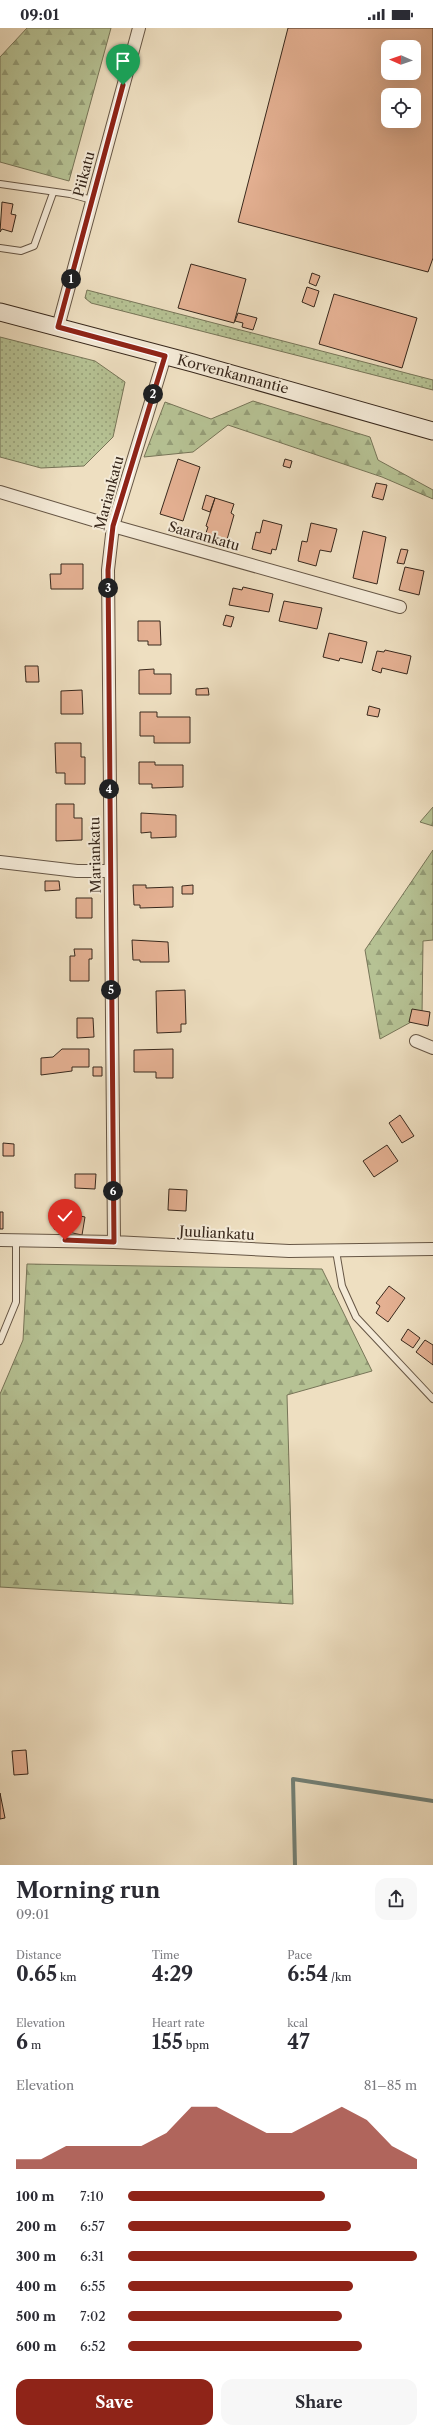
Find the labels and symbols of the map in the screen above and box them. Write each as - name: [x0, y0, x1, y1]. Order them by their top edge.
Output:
- north arrow: [381, 40, 421, 80]
- pin: [106, 44, 140, 85]
- street label: Piikatu: [69, 149, 99, 199]
- pin: 1: [61, 269, 81, 289]
- street label: Korvenkannantie: [175, 350, 291, 398]
- pin: 2: [143, 384, 163, 404]
- street label: Mariankatu: [90, 453, 128, 532]
- street label: Saarankatu: [166, 517, 242, 555]
- pin: 3: [98, 578, 118, 598]
- pin: 4: [99, 779, 119, 799]
- street label: Mariankatu: [85, 816, 105, 893]
- pin: 5: [101, 980, 121, 1000]
- pin: 6: [103, 1181, 123, 1201]
- pin: [48, 1199, 82, 1240]
- street label: Juuliankatu: [177, 1222, 255, 1244]

